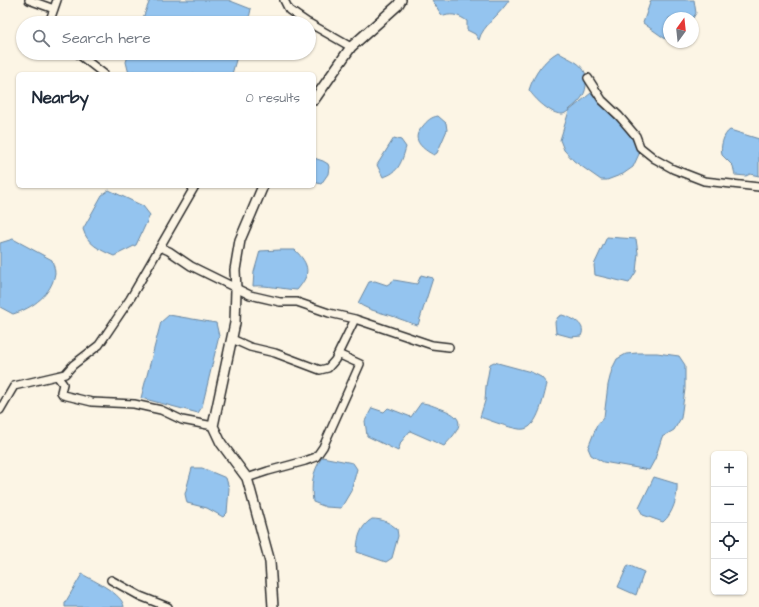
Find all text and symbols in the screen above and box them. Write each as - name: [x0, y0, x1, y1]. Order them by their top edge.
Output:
- north arrow: [663, 12, 699, 48]
- search box: [16, 16, 316, 60]
- icon: search: [30, 27, 52, 49]
- text: Search here: [62, 28, 151, 49]
- text: Nearby: [32, 86, 89, 110]
- text: 0 results: [245, 89, 300, 107]
- map controls: [711, 451, 747, 595]
- button: +: [711, 451, 747, 487]
- button: −: [711, 487, 747, 523]
- button: locate: [711, 523, 747, 559]
- button: layers: [711, 559, 747, 595]

